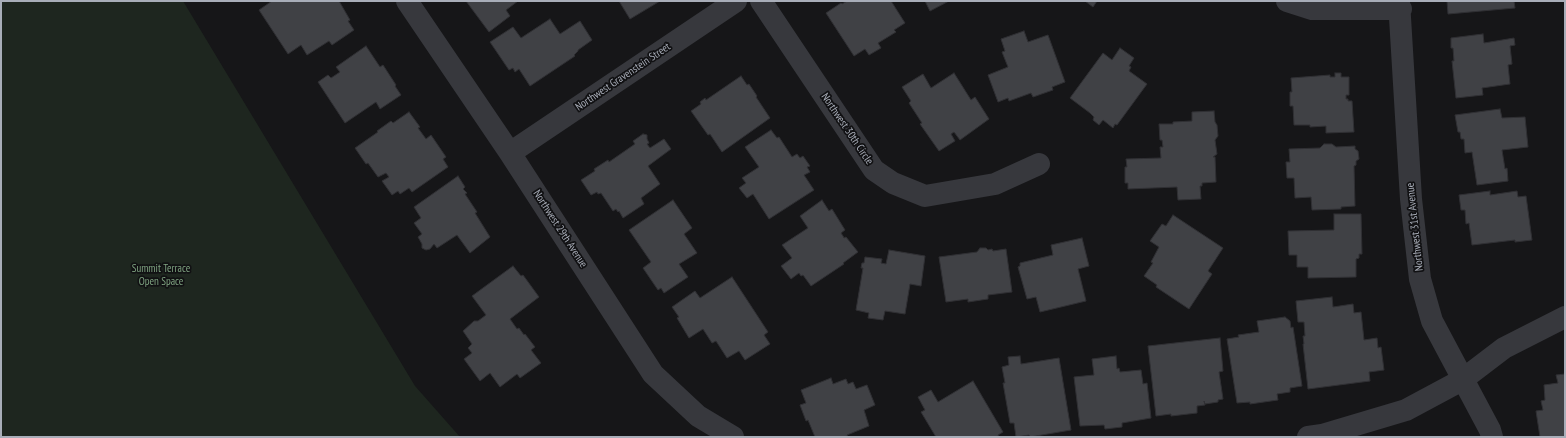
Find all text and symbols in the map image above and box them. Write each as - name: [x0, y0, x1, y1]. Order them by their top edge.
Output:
- street label: Northwest Gravenstein Street: [573, 40, 673, 114]
- street label: Northwest 30th Circle: [818, 91, 876, 167]
- street label: Northwest 31st Avenue: [1404, 182, 1426, 272]
- street label: Northwest 29th Avenue: [530, 188, 590, 270]
- park label: Summit Terrace Open Space: [132, 262, 190, 288]

